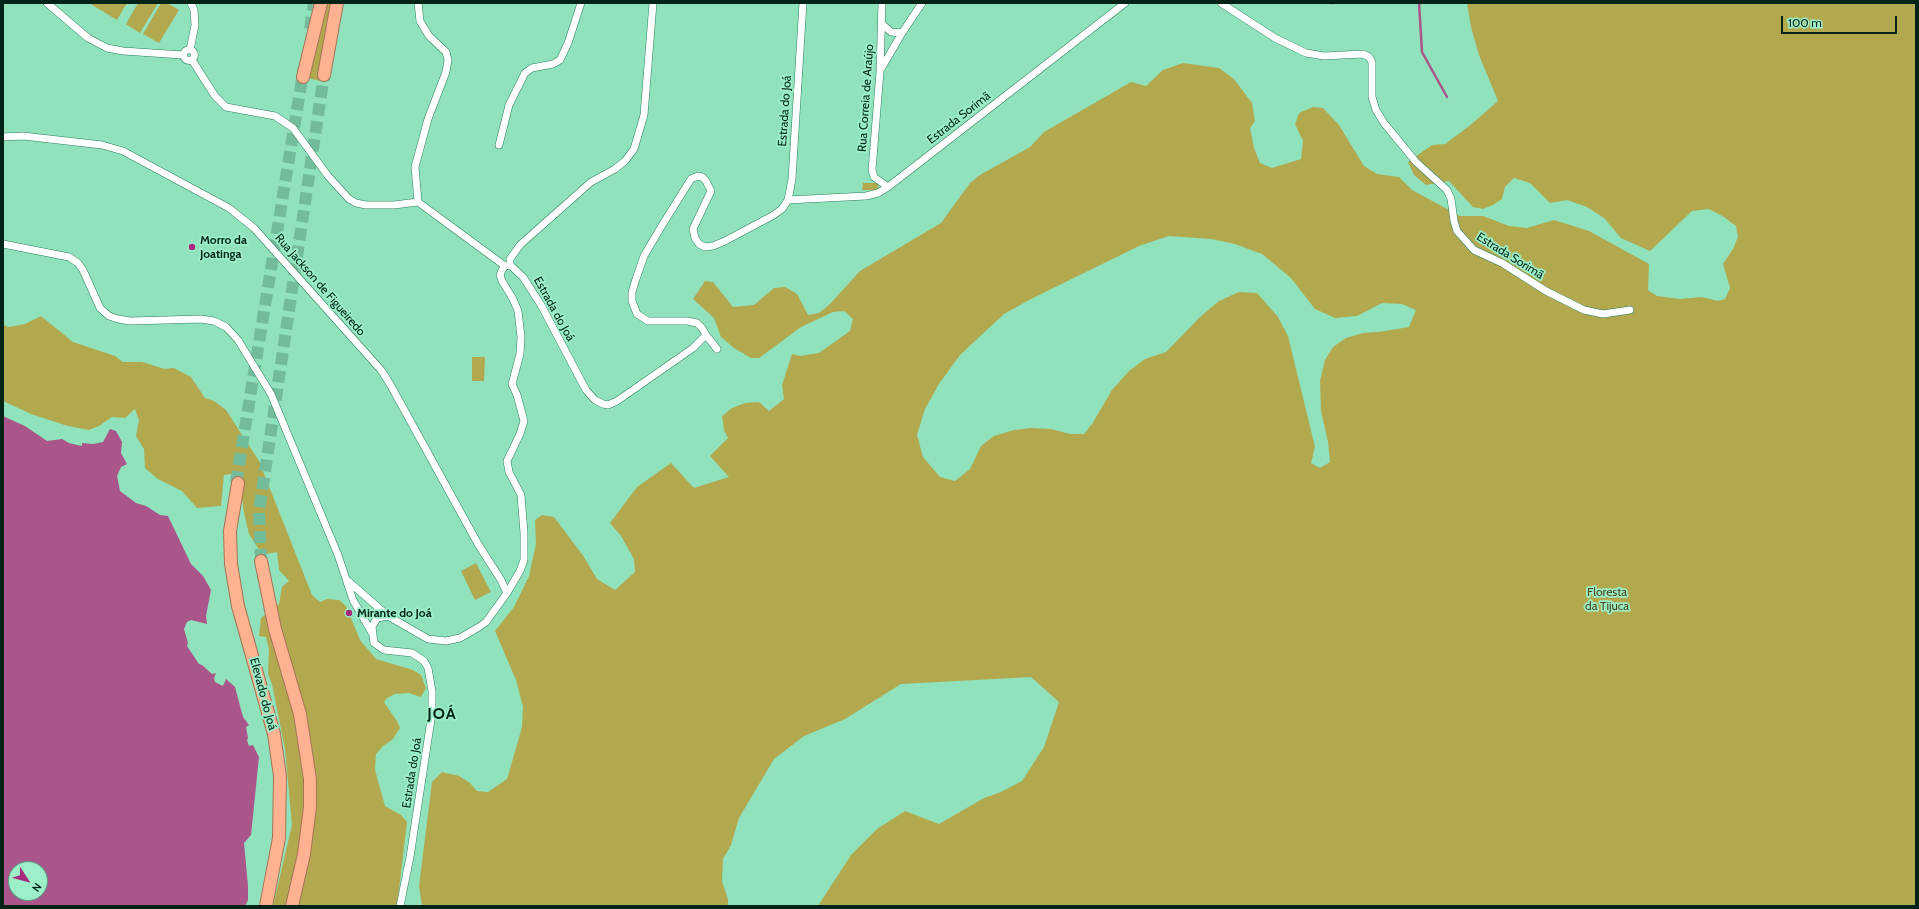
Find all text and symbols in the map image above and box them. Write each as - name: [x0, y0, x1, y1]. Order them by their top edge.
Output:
- scale bar: [1783, 8, 1899, 34]
- text: 100 m: [1788, 15, 1822, 30]
- street label: Rua Correia de Araújo: [855, 44, 877, 152]
- street label: Estrada do Joá: [775, 75, 795, 147]
- street label: Estrada Sorimã: [924, 89, 994, 147]
- street label: Estrada Sorimã: [1474, 230, 1546, 282]
- street label: Rua Jackson de Figueiredo: [272, 231, 368, 339]
- place label: Morro da Joatinga: [200, 233, 247, 261]
- marker: Morro da Joatinga: [187, 242, 197, 252]
- street label: Estrada do Joá: [530, 274, 578, 344]
- park label: Floresta da Tijuca: [1585, 585, 1629, 613]
- place label: Mirante do Joá: [357, 606, 432, 620]
- marker: Mirante do Joá: [344, 608, 354, 618]
- street label: Elevado do Joá: [246, 656, 280, 732]
- district label: JOÁ: [427, 704, 457, 724]
- street label: Estrada do Joá: [399, 737, 425, 809]
- north arrow: [8, 861, 48, 901]
- text: N: [29, 880, 45, 895]

